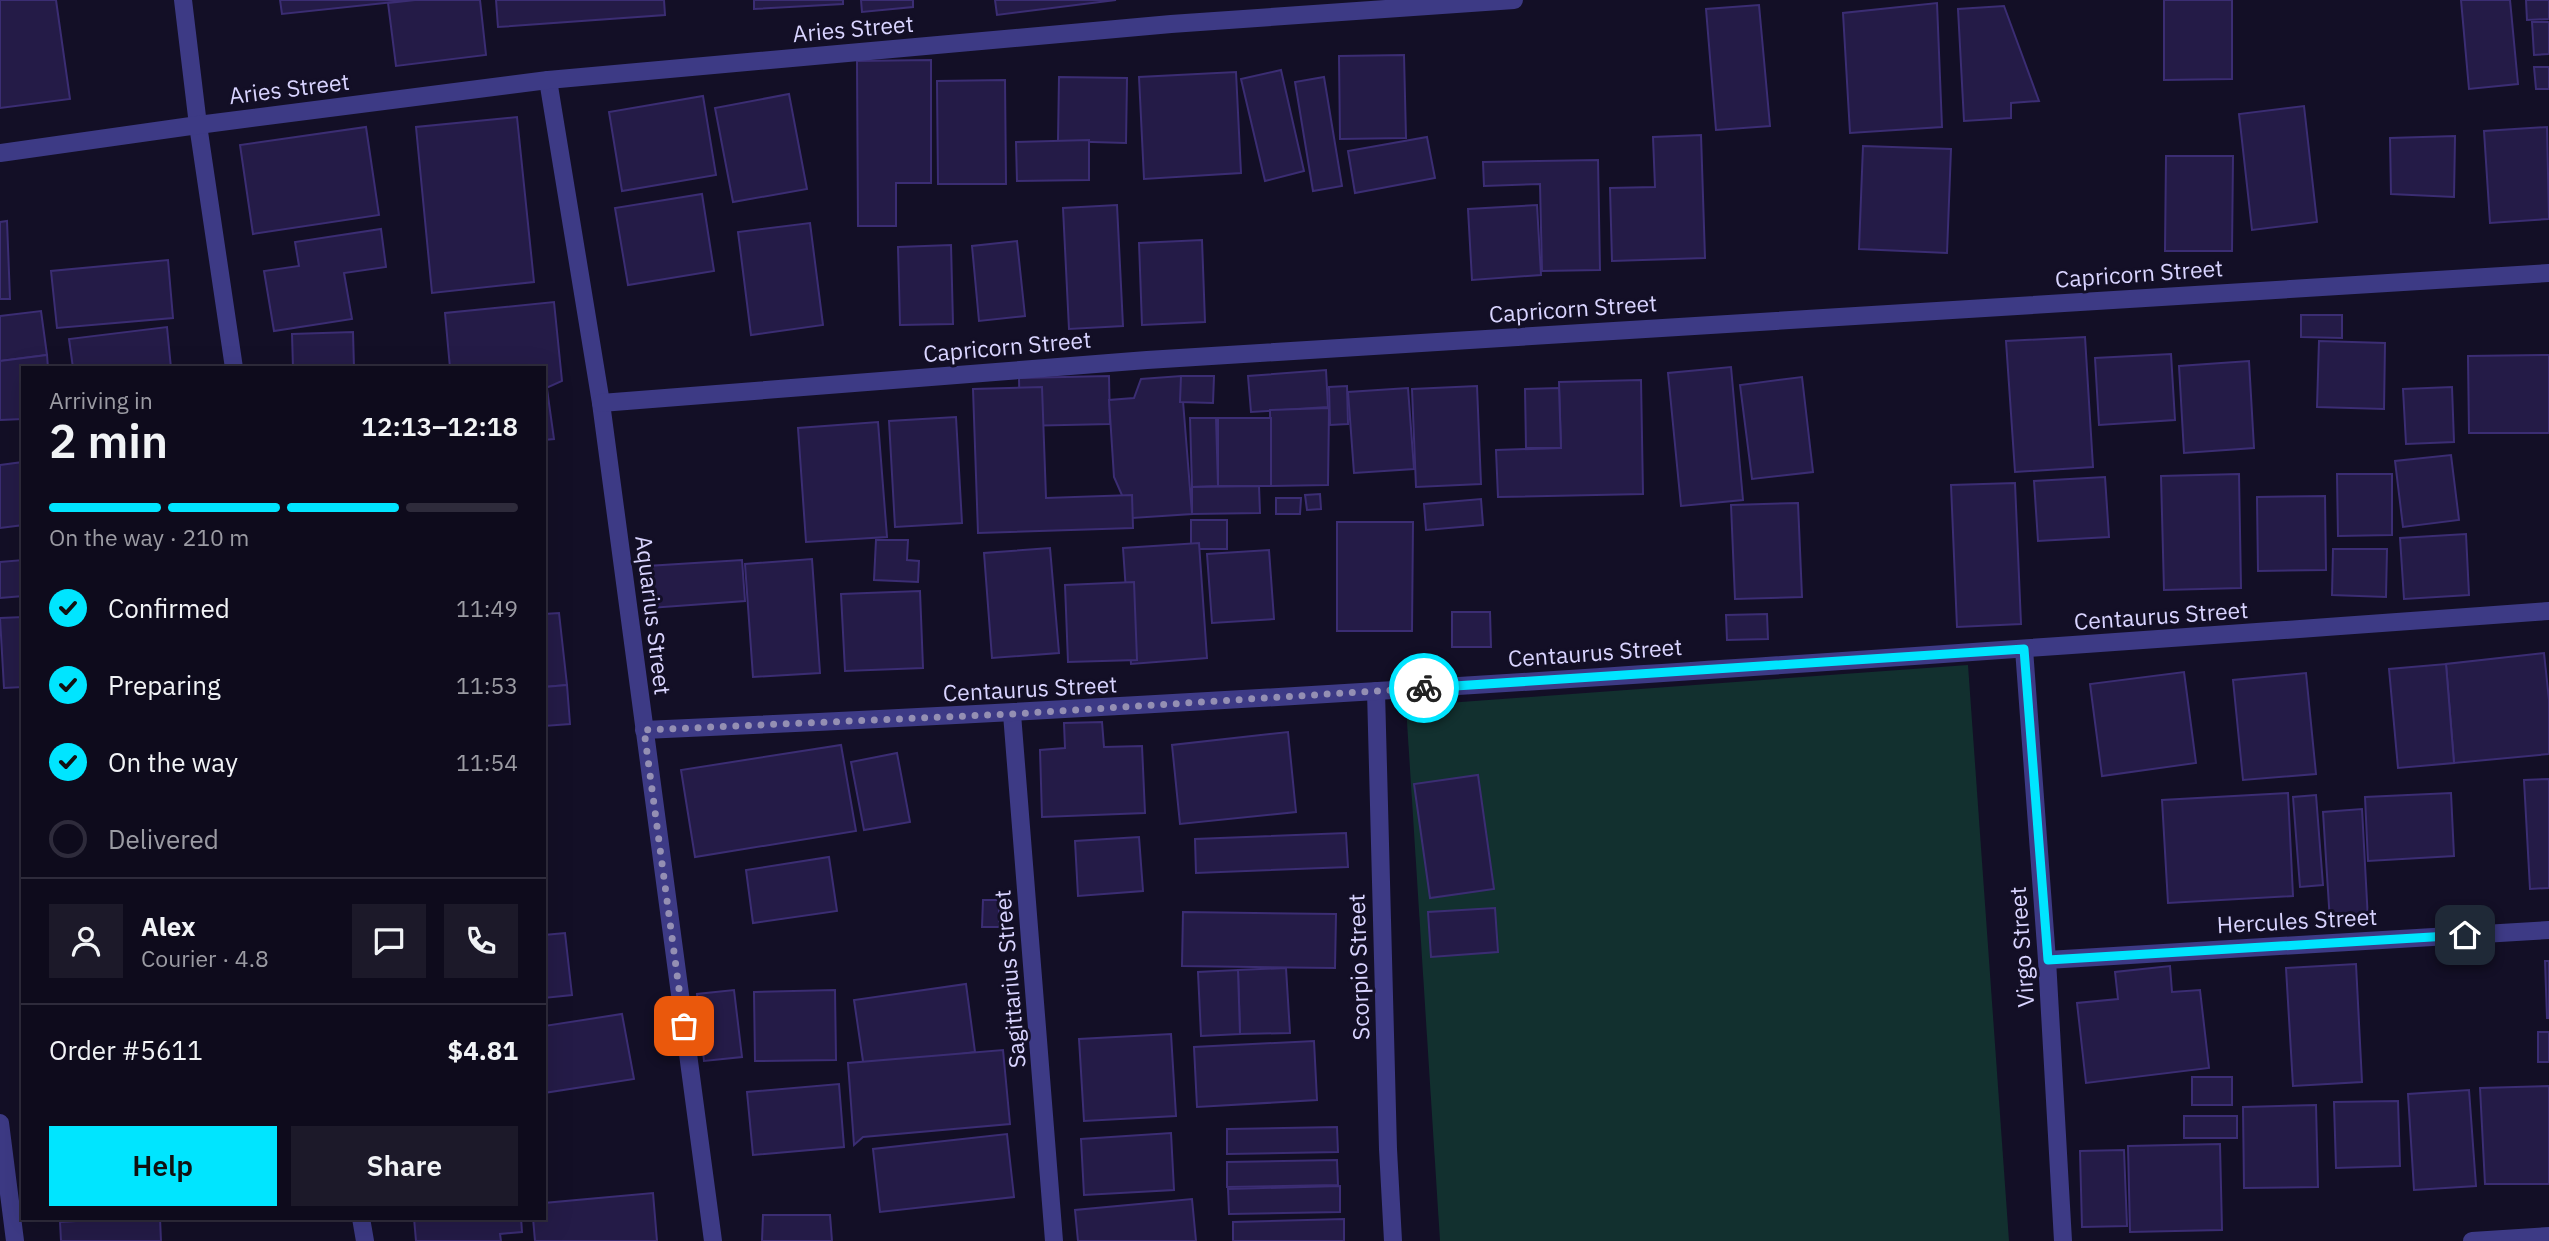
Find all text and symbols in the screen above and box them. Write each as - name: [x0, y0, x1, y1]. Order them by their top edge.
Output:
- street label: Aries Street: [791, 8, 915, 48]
- street label: Aries Street: [227, 66, 351, 110]
- street label: Capricorn Street: [2054, 252, 2224, 294]
- street label: Capricorn Street: [1488, 287, 1658, 329]
- street label: Capricorn Street: [922, 324, 1092, 368]
- text: Arriving in: [49, 385, 153, 415]
- text: 12:13–12:18: [361, 409, 518, 443]
- text: 2 min: [49, 411, 168, 471]
- text: On the way · 210 m: [49, 522, 249, 552]
- street label: Aquarius Street: [629, 534, 679, 696]
- icon: check: [49, 589, 87, 627]
- text: Confirmed: [108, 591, 230, 625]
- text: 11:49: [456, 593, 518, 623]
- street label: Centaurus Street: [2073, 594, 2249, 636]
- street label: Centaurus Street: [1507, 631, 1683, 673]
- courier: [1389, 653, 1459, 723]
- icon: check: [49, 666, 87, 704]
- text: Preparing: [108, 668, 221, 702]
- street label: Centaurus Street: [942, 668, 1118, 708]
- icon: bike: [1405, 669, 1443, 707]
- text: 11:53: [456, 670, 518, 700]
- icon: check: [49, 743, 87, 781]
- text: On the way: [108, 745, 238, 779]
- text: 11:54: [456, 747, 518, 777]
- text: Delivered: [108, 822, 219, 856]
- street label: Virgo Street: [2002, 886, 2040, 1008]
- street label: Sagittarius Street: [986, 889, 1032, 1069]
- street label: Scorpio Street: [1340, 893, 1376, 1041]
- street label: Hercules Street: [2216, 901, 2378, 939]
- button: person: [49, 904, 123, 978]
- button: chat: [352, 904, 426, 978]
- button: phone: [444, 904, 518, 978]
- pin: [2435, 905, 2495, 965]
- text: Alex: [141, 909, 195, 943]
- icon: home: [2446, 916, 2484, 954]
- text: Courier · 4.8: [141, 943, 269, 973]
- pin: [654, 996, 714, 1056]
- icon: bag: [665, 1007, 703, 1045]
- text: Order #5611: [49, 1033, 203, 1067]
- text: $4.81: [448, 1033, 518, 1067]
- button: Help: [49, 1126, 277, 1206]
- button: Share: [291, 1126, 518, 1206]

